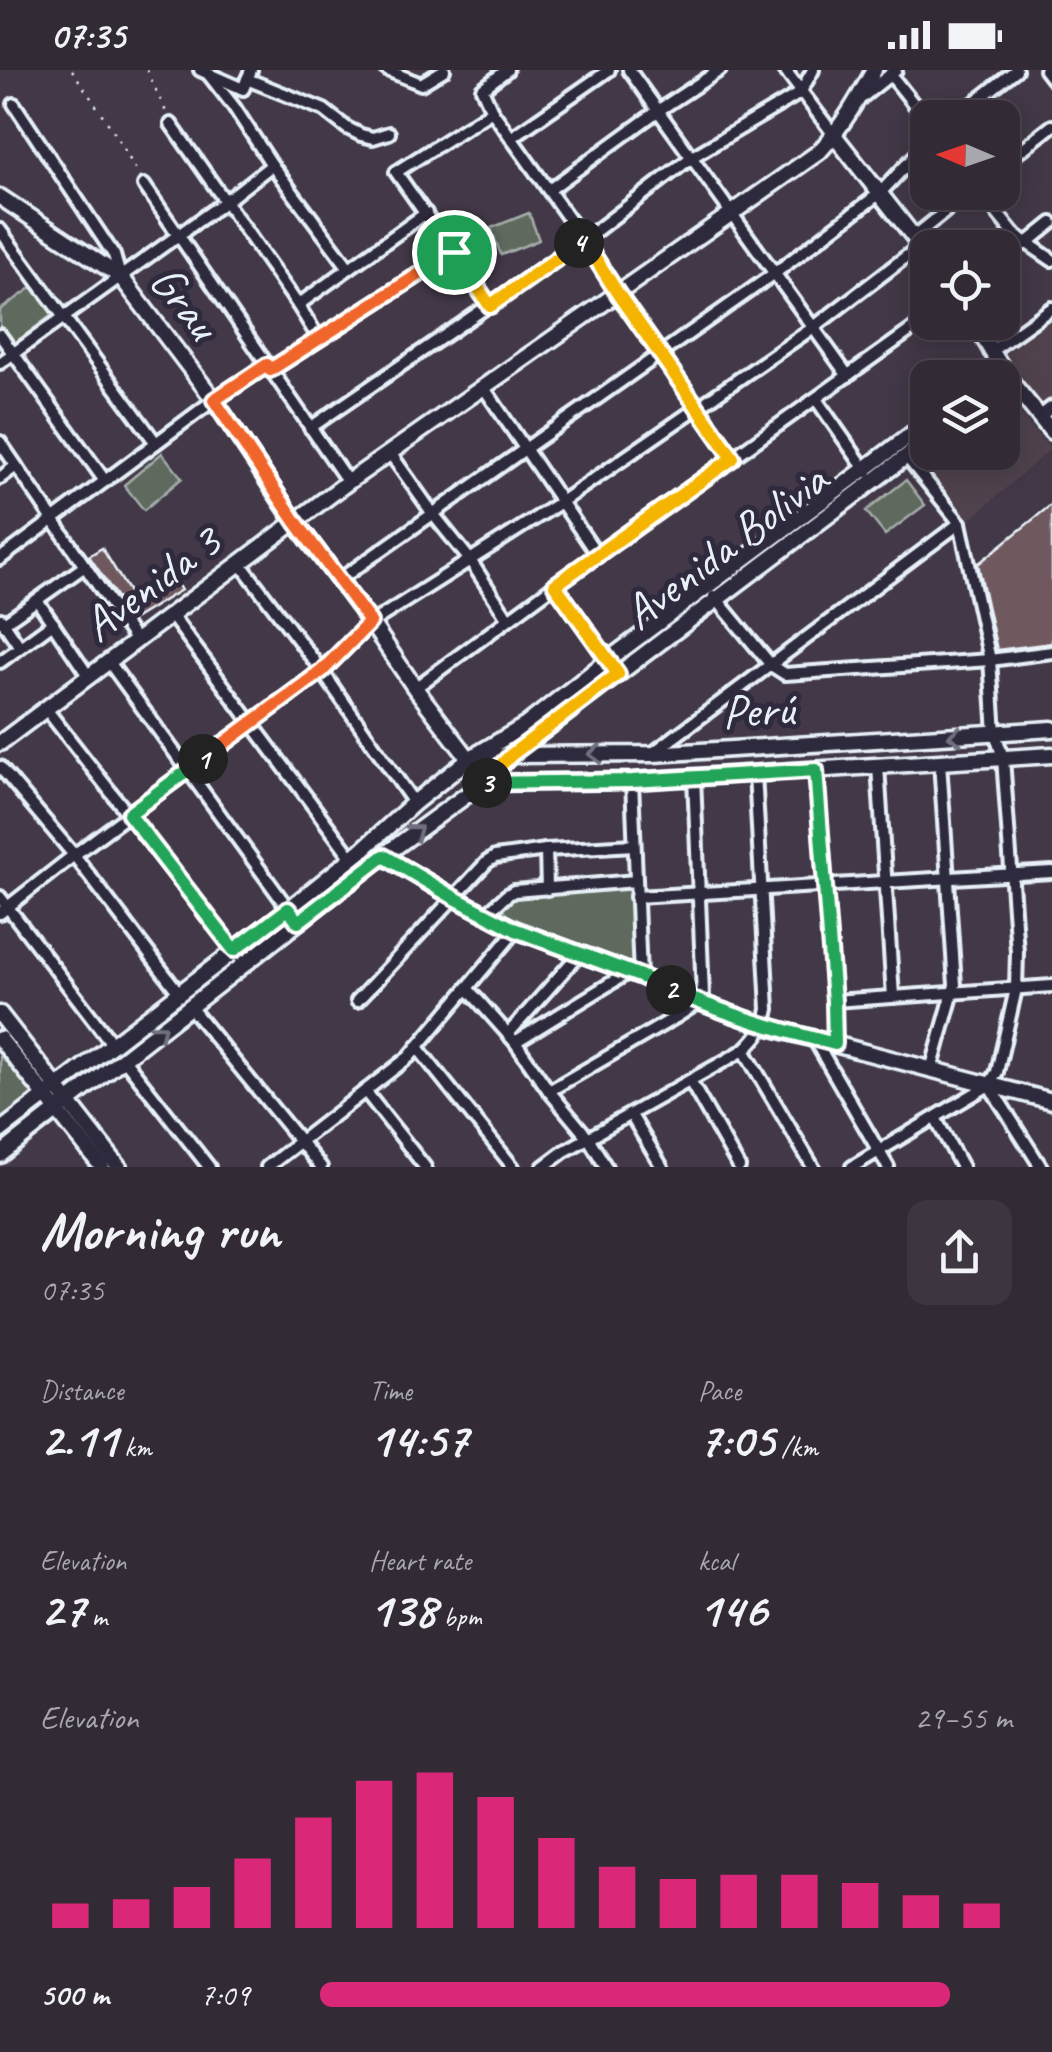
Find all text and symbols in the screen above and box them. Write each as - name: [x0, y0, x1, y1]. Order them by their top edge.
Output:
- text: 07:35: [50, 12, 125, 59]
- north arrow: [910, 100, 1020, 210]
- map controls: [910, 100, 1020, 470]
- pin: [412, 210, 497, 295]
- pin: 4: [554, 218, 604, 268]
- icon: arrive: [427, 225, 482, 280]
- text: 4: [573, 225, 585, 260]
- button: locate: [910, 230, 1020, 340]
- street label: Grau: [137, 252, 235, 354]
- button: layers: [910, 360, 1020, 470]
- street label: Avenida Bolivia: [611, 448, 842, 642]
- street label: Avenida 3: [70, 510, 235, 654]
- street label: Perú: [721, 678, 800, 742]
- one-way arrow: [946, 725, 962, 746]
- pin: 1: [178, 734, 228, 784]
- text: 1: [197, 741, 209, 776]
- one-way arrow: [587, 743, 602, 765]
- pin: 3: [462, 758, 512, 808]
- text: 3: [481, 765, 493, 800]
- one-way arrow: [405, 825, 423, 843]
- pin: 2: [646, 965, 696, 1015]
- text: 2: [665, 972, 677, 1007]
- one-way arrow: [149, 1025, 167, 1042]
- text: Morning run: [40, 1196, 280, 1266]
- button: share: [907, 1200, 1012, 1305]
- text: 07:35: [40, 1269, 104, 1310]
- text: Distance: [40, 1373, 124, 1408]
- text: Time: [369, 1373, 412, 1408]
- text: Pace: [698, 1373, 741, 1408]
- text: 2.11: [40, 1408, 117, 1471]
- text: 14:57: [369, 1408, 468, 1471]
- text: 7:05: [698, 1408, 774, 1471]
- text: km: [117, 1429, 152, 1464]
- text: /km: [774, 1429, 818, 1464]
- text: Elevation: [40, 1543, 126, 1578]
- text: Heart rate: [369, 1543, 471, 1578]
- text: kcal: [698, 1543, 735, 1578]
- text: 27: [40, 1578, 85, 1641]
- text: 138: [369, 1578, 437, 1641]
- text: 146: [698, 1578, 767, 1641]
- text: m: [85, 1599, 107, 1634]
- text: bpm: [437, 1599, 482, 1634]
- text: Elevation: [40, 1697, 138, 1738]
- text: 29–55 m: [914, 1697, 1012, 1738]
- text: 500 m: [40, 1974, 109, 2015]
- text: 7:09: [200, 1974, 250, 2015]

